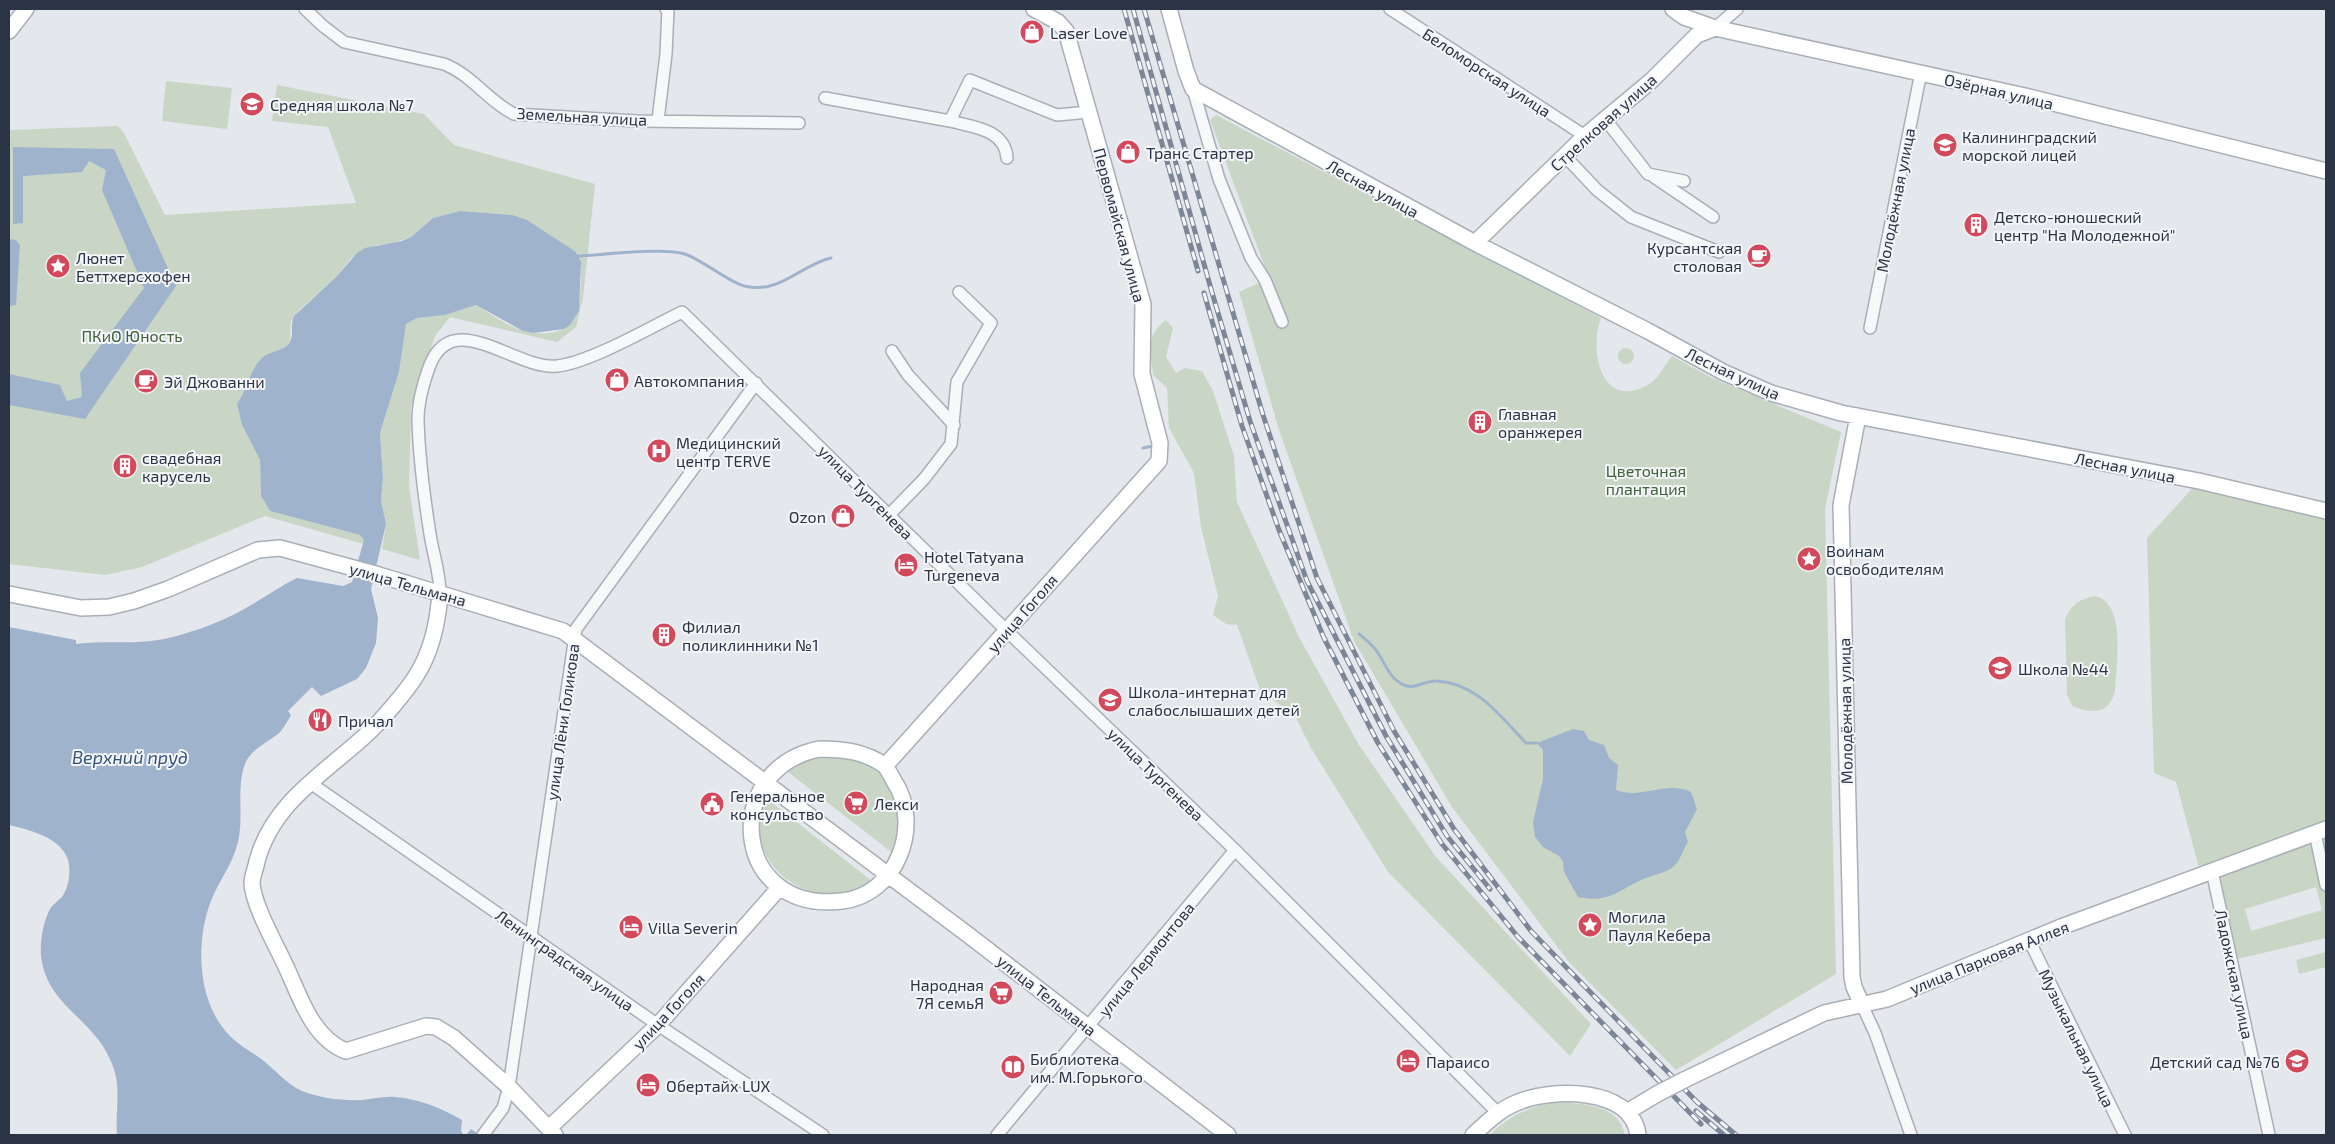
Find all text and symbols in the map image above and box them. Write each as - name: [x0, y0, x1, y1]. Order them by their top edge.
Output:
- shop icon: Laser Love: [1019, 19, 1045, 45]
- place label: Laser Love: [1050, 23, 1128, 42]
- street label: Беломорская улица: [1419, 23, 1555, 121]
- street label: Стрелковая улица: [1546, 69, 1661, 175]
- street label: Озёрная улица: [1942, 69, 2056, 114]
- school or university icon: Средняя школа №7: [239, 91, 265, 117]
- place label: Средняя школа №7: [270, 95, 414, 114]
- street label: Земельная улица: [516, 103, 648, 130]
- street label: Молодёжная улица: [1872, 126, 1919, 274]
- place label: Калининградский морской лицей: [1962, 127, 2097, 164]
- school or university icon: Калининградский морской лицей: [1932, 132, 1958, 158]
- shop icon: Транс Стартер: [1115, 139, 1141, 165]
- place label: Транс Стартер: [1146, 143, 1254, 162]
- street label: Первомайская улица: [1089, 146, 1150, 305]
- street label: Лесная улица: [1323, 155, 1422, 222]
- place label: Детско-юношеский центр "На Молодежной": [1994, 207, 2175, 244]
- building icon: Детско-юношеский центр "На Молодежной": [1963, 212, 1989, 238]
- place label: Курсантская столовая: [1647, 238, 1742, 275]
- cafe icon: Курсантская столовая: [1746, 243, 1772, 269]
- place label: Люнет Беттхерсхофен: [76, 248, 191, 285]
- place icon: Люнет Беттхерсхофен: [45, 253, 71, 279]
- park label: ПКиО Юность: [81, 326, 183, 345]
- street label: Лесная улица: [1682, 343, 1783, 404]
- shop icon: Автокомпания: [604, 367, 630, 393]
- cafe icon: Эй Джованни: [133, 368, 159, 394]
- place label: Автокомпания: [634, 371, 745, 390]
- place label: Эй Джованни: [164, 372, 265, 391]
- place label: Главная оранжерея: [1498, 404, 1582, 441]
- building icon: Главная оранжерея: [1467, 409, 1493, 435]
- place label: Медицинский центр TERVE: [676, 433, 781, 470]
- hospital icon: Медицинский центр TERVE: [646, 438, 672, 464]
- street label: улица Тургенева: [814, 441, 917, 544]
- place label: свадебная карусель: [142, 448, 222, 486]
- street label: Лесная улица: [2073, 448, 2177, 487]
- building icon: свадебная карусель: [112, 453, 138, 479]
- park label: Цветочная плантация: [1606, 461, 1686, 498]
- shop icon: Ozon: [830, 503, 856, 529]
- place label: Ozon: [789, 507, 826, 526]
- place label: Воинам освободителям: [1826, 541, 1944, 578]
- place icon: Воинам освободителям: [1796, 546, 1822, 572]
- place label: Hotel Tatyana Turgeneva: [924, 547, 1024, 584]
- hotel icon: Hotel Tatyana Turgeneva: [893, 552, 919, 578]
- street label: улица Тельмана: [347, 558, 469, 611]
- street label: улица Гоголя: [983, 570, 1062, 657]
- place label: Филиал поликлинники №1: [682, 617, 819, 654]
- building icon: Филиал поликлинники №1: [651, 622, 677, 648]
- street label: Молодёжная улица: [1834, 638, 1857, 784]
- street label: улица Лёни Голикова: [542, 642, 583, 802]
- school or university icon: Школа №44: [1987, 655, 2013, 681]
- place label: Школа №44: [2018, 659, 2109, 678]
- place label: Школа-интернат для слабослышаших детей: [1128, 682, 1300, 719]
- school or university icon: Школа-интернат для слабослышаших детей: [1097, 687, 1123, 713]
- restaurant icon: Причал: [307, 707, 333, 733]
- place label: Причал: [338, 711, 394, 730]
- street label: улица Тургенева: [1103, 723, 1208, 825]
- water label: Верхний пруд: [72, 746, 188, 768]
- place label: Генеральное консульство: [730, 786, 825, 824]
- supermarket icon: Лекси: [843, 790, 869, 816]
- public building icon: Генеральное консульство: [699, 791, 725, 817]
- place label: Лекси: [874, 794, 919, 813]
- street label: улица Лермонтова: [1094, 898, 1199, 1021]
- street label: Ленинградская улица: [492, 905, 638, 1016]
- place label: Могила Пауля Кебера: [1608, 907, 1711, 945]
- street label: Ладожская улица: [2211, 907, 2258, 1041]
- place icon: Могила Пауля Кебера: [1577, 912, 1603, 938]
- hotel icon: Villa Severin: [618, 914, 644, 940]
- street label: улица Парковая Аллея: [1907, 916, 2072, 999]
- place label: Villa Severin: [648, 918, 738, 937]
- street label: улица Тельмана: [993, 950, 1100, 1040]
- street label: Музыкальная улица: [2034, 966, 2119, 1111]
- street label: улица Гоголя: [628, 969, 709, 1054]
- place label: Народная 7Я семьЯ: [910, 975, 984, 1012]
- supermarket icon: Народная 7Я семьЯ: [988, 980, 1014, 1006]
- hotel icon: Параисо: [1395, 1048, 1421, 1074]
- school or university icon: Детский сад №76: [2284, 1048, 2310, 1074]
- place label: Библиотека им. М.Горького: [1030, 1049, 1143, 1086]
- place label: Параисо: [1426, 1052, 1490, 1071]
- place label: Детский сад №76: [2150, 1052, 2280, 1071]
- library icon: Библиотека им. М.Горького: [1000, 1054, 1026, 1080]
- hotel icon: Обертайх LUX: [635, 1072, 661, 1098]
- place label: Обертайх LUX: [666, 1076, 771, 1095]

